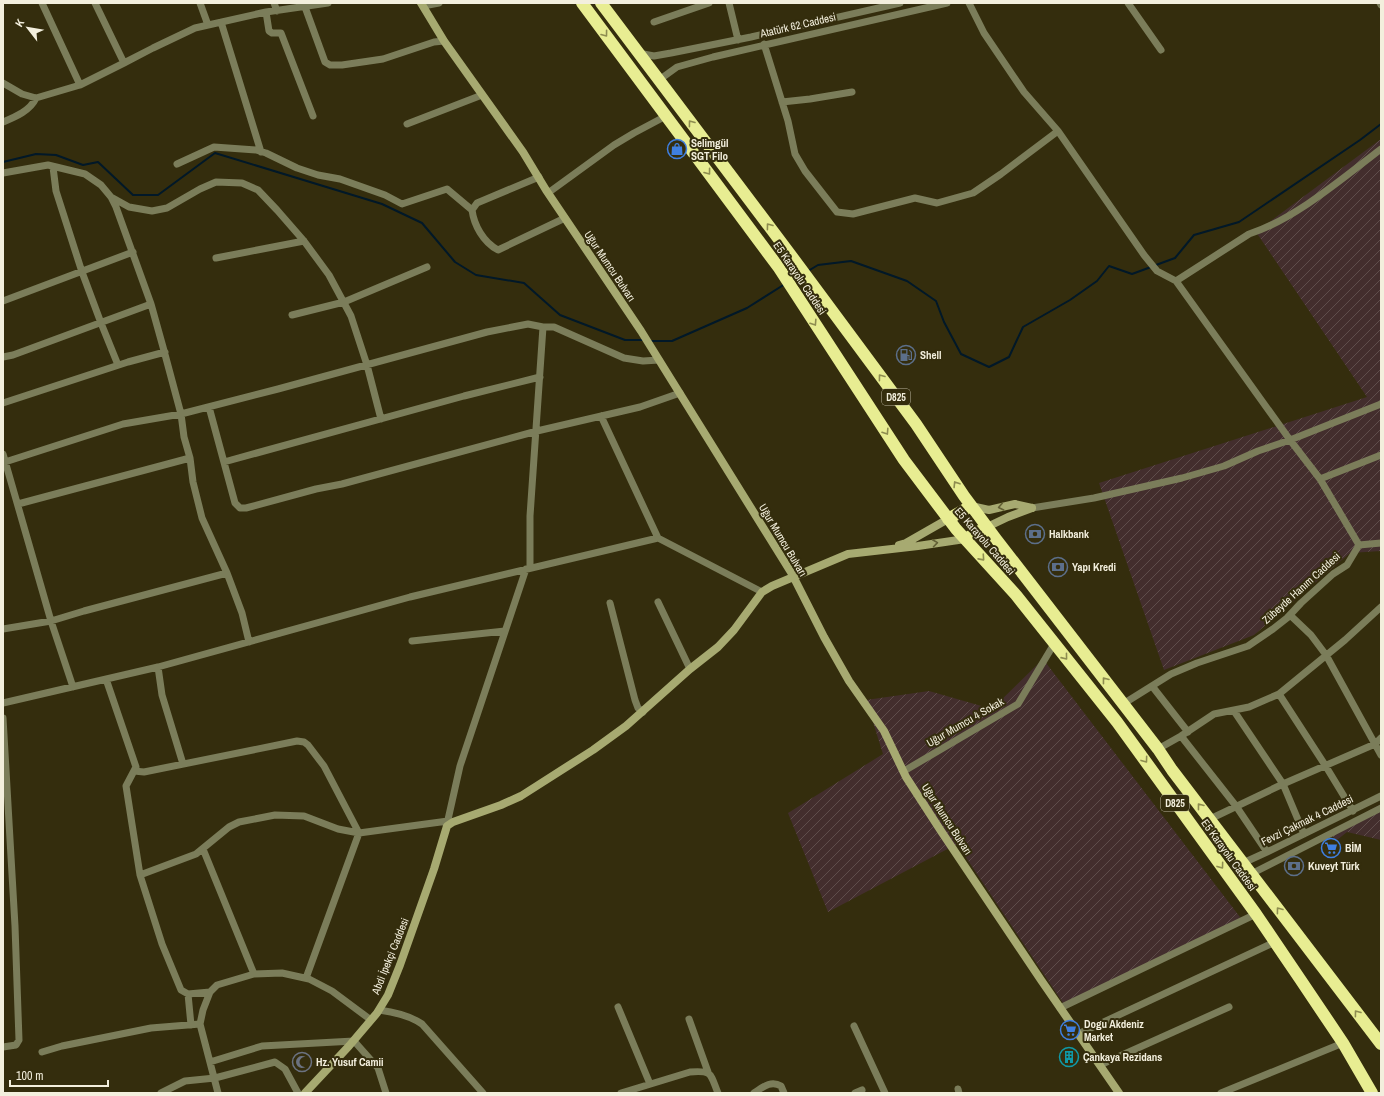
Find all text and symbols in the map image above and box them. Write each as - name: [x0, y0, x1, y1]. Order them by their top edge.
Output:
- north arrow: [8, 8, 48, 48]
- street label: Atatürk 62 Caddesi: [758, 9, 837, 41]
- text: K: [12, 16, 27, 29]
- one-way arrow: [600, 30, 607, 37]
- one-way arrow: [689, 120, 696, 127]
- place label: Selimgül SGT Filo: [691, 136, 729, 163]
- shop icon: Selimgül SGT Filo: [666, 138, 688, 160]
- one-way arrow: [703, 168, 710, 175]
- one-way arrow: [767, 224, 774, 231]
- street label: Uğur Mumcu Bulvarı: [581, 228, 639, 304]
- street label: E5 Karayolu Caddesi: [770, 239, 830, 317]
- one-way arrow: [810, 319, 817, 326]
- fuel station icon: Shell: [895, 344, 917, 366]
- place label: Shell: [920, 348, 942, 362]
- one-way arrow: [879, 375, 886, 382]
- road number: D825: [882, 389, 910, 405]
- one-way arrow: [881, 428, 888, 435]
- one-way arrow: [953, 481, 961, 488]
- street label: Uğur Mumcu Bulvarı: [756, 501, 810, 579]
- one-way arrow: [998, 502, 1004, 510]
- street label: E5 Karayolu Caddesi: [952, 504, 1018, 578]
- bank icon: Halkbank: [1024, 523, 1046, 545]
- place label: Halkbank: [1049, 527, 1090, 541]
- one-way arrow: [932, 540, 938, 548]
- street label: Zübeyde Hanım Caddesi: [1259, 549, 1343, 627]
- one-way arrow: [977, 553, 985, 561]
- bank icon: Yapı Kredi: [1047, 556, 1069, 578]
- place label: Yapı Kredi: [1072, 560, 1116, 574]
- one-way arrow: [1061, 653, 1068, 660]
- one-way arrow: [1102, 678, 1109, 685]
- street label: Uğur Mumcu 4 Sokak: [924, 694, 1006, 750]
- one-way arrow: [1140, 756, 1147, 763]
- street label: Uğur Mumcu Bulvarı: [919, 781, 975, 857]
- street label: Fevzi Çakmak 4 Caddesi: [1259, 792, 1355, 848]
- road number: D825: [1161, 795, 1189, 811]
- one-way arrow: [1198, 804, 1205, 811]
- street label: E5 Karayolu Caddesi: [1198, 816, 1260, 894]
- supermarket icon: BİM: [1320, 837, 1342, 859]
- place label: BİM: [1345, 841, 1362, 855]
- bank icon: Kuveyt Türk: [1283, 855, 1305, 877]
- place label: Kuveyt Türk: [1308, 859, 1360, 873]
- one-way arrow: [1216, 862, 1224, 869]
- one-way arrow: [1276, 907, 1283, 914]
- street label: Abdi İpekçi Caddesi: [368, 916, 412, 997]
- one-way arrow: [1355, 1010, 1362, 1017]
- place label: Dogu Akdeniz Market: [1084, 1017, 1144, 1044]
- supermarket icon: Dogu Akdeniz Market: [1059, 1019, 1081, 1041]
- building icon: Çankaya Rezidans: [1058, 1046, 1080, 1068]
- place label: Çankaya Rezidans: [1083, 1050, 1162, 1064]
- mosque icon: Hz. Yusuf Camii: [291, 1051, 313, 1073]
- place label: Hz. Yusuf Camii: [316, 1055, 384, 1069]
- scale bar: [10, 1062, 108, 1088]
- text: 100 m: [16, 1068, 43, 1084]

